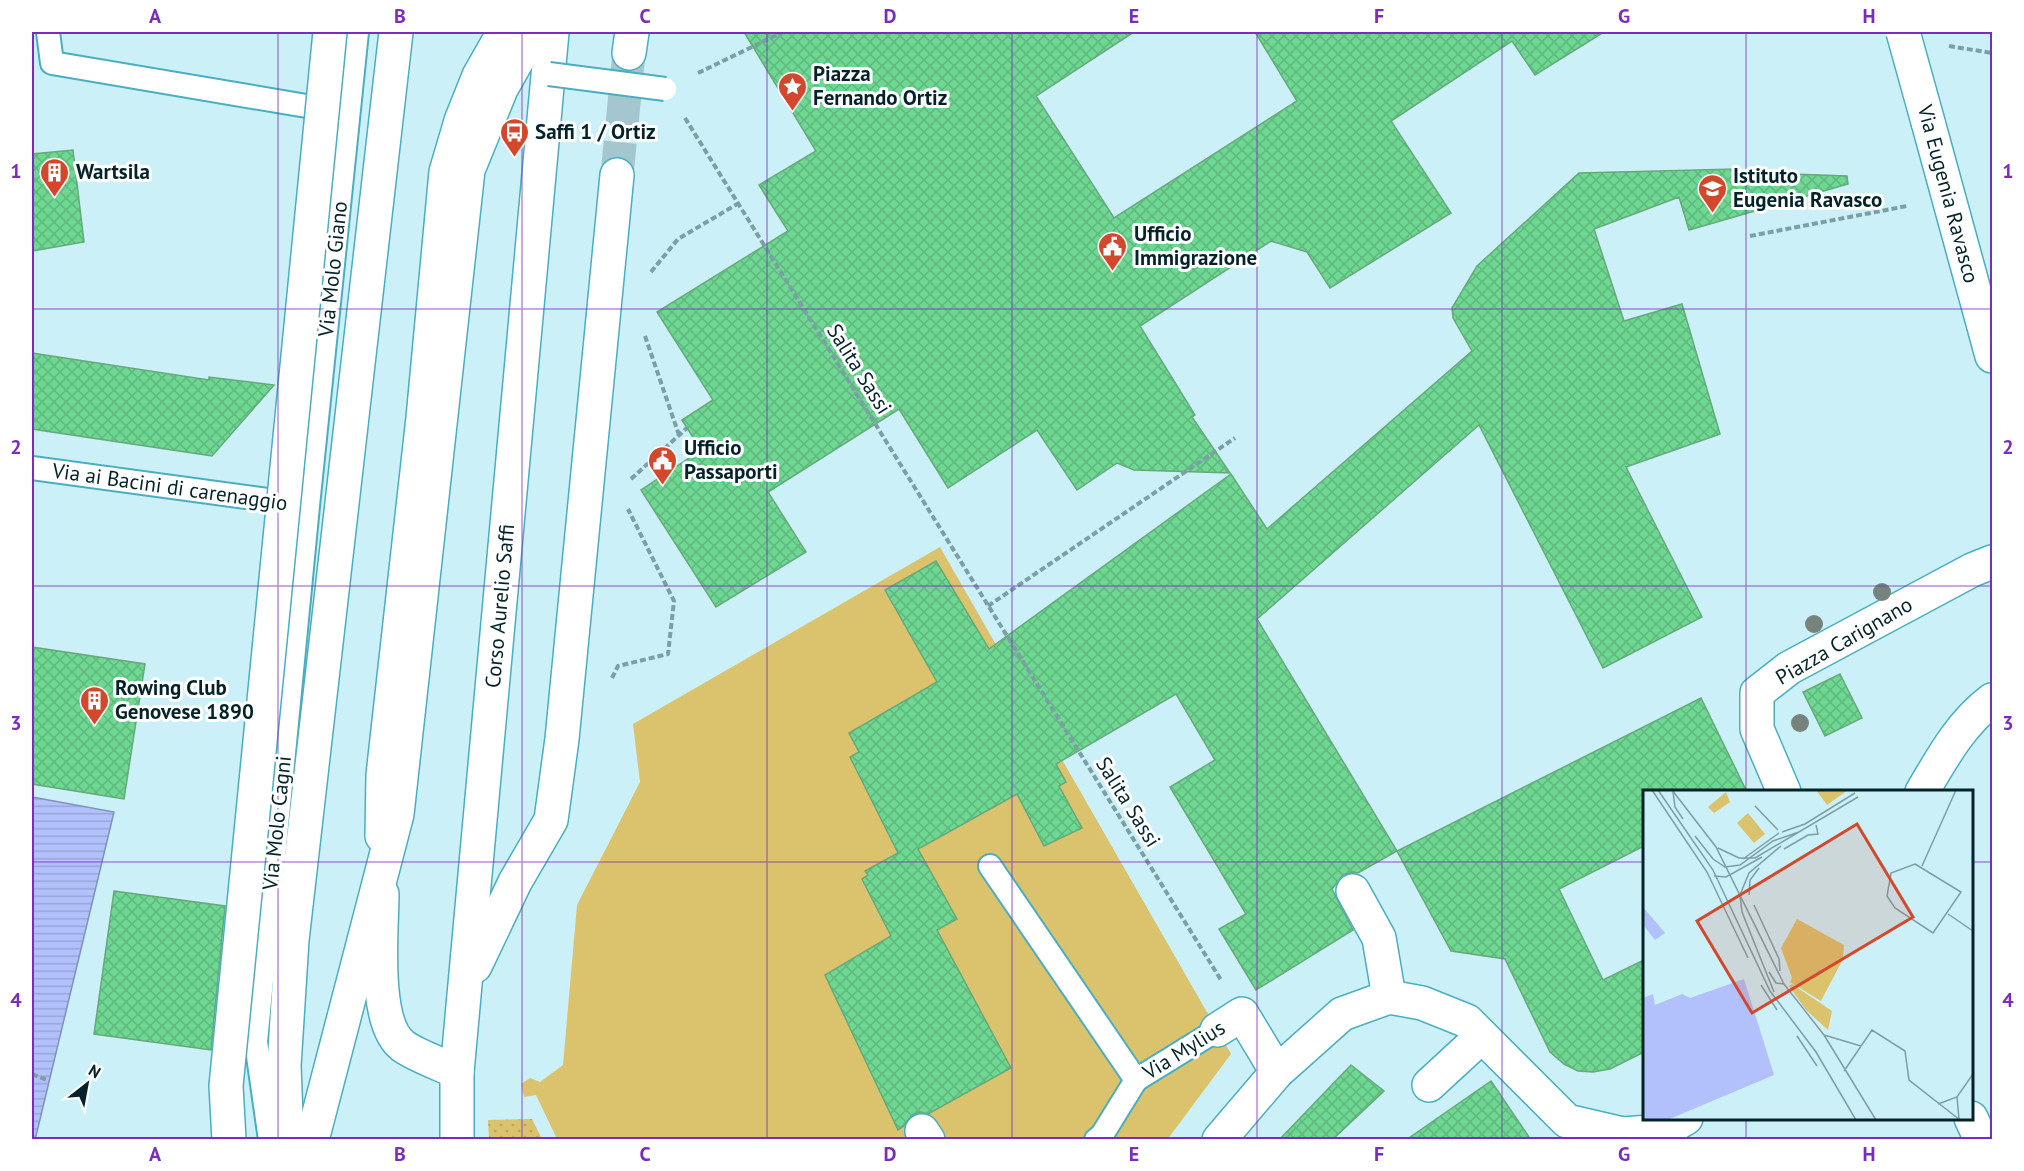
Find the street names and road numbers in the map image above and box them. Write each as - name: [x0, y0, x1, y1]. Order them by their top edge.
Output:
- street label: Via Eugenia Ravasco: [1911, 101, 1985, 286]
- street label: Via Molo Giano: [312, 200, 353, 339]
- street label: Salita Sassi: [821, 319, 898, 419]
- street label: Via ai Bacini di carenaggio: [50, 456, 289, 516]
- street label: Corso Aurelio Saffi: [479, 523, 520, 689]
- street label: Piazza Carignano: [1771, 591, 1917, 691]
- street label: Salita Sassi: [1090, 752, 1167, 852]
- street label: Via Molo Cagni: [256, 754, 297, 892]
- street label: Via Mylius: [1137, 1014, 1230, 1086]

